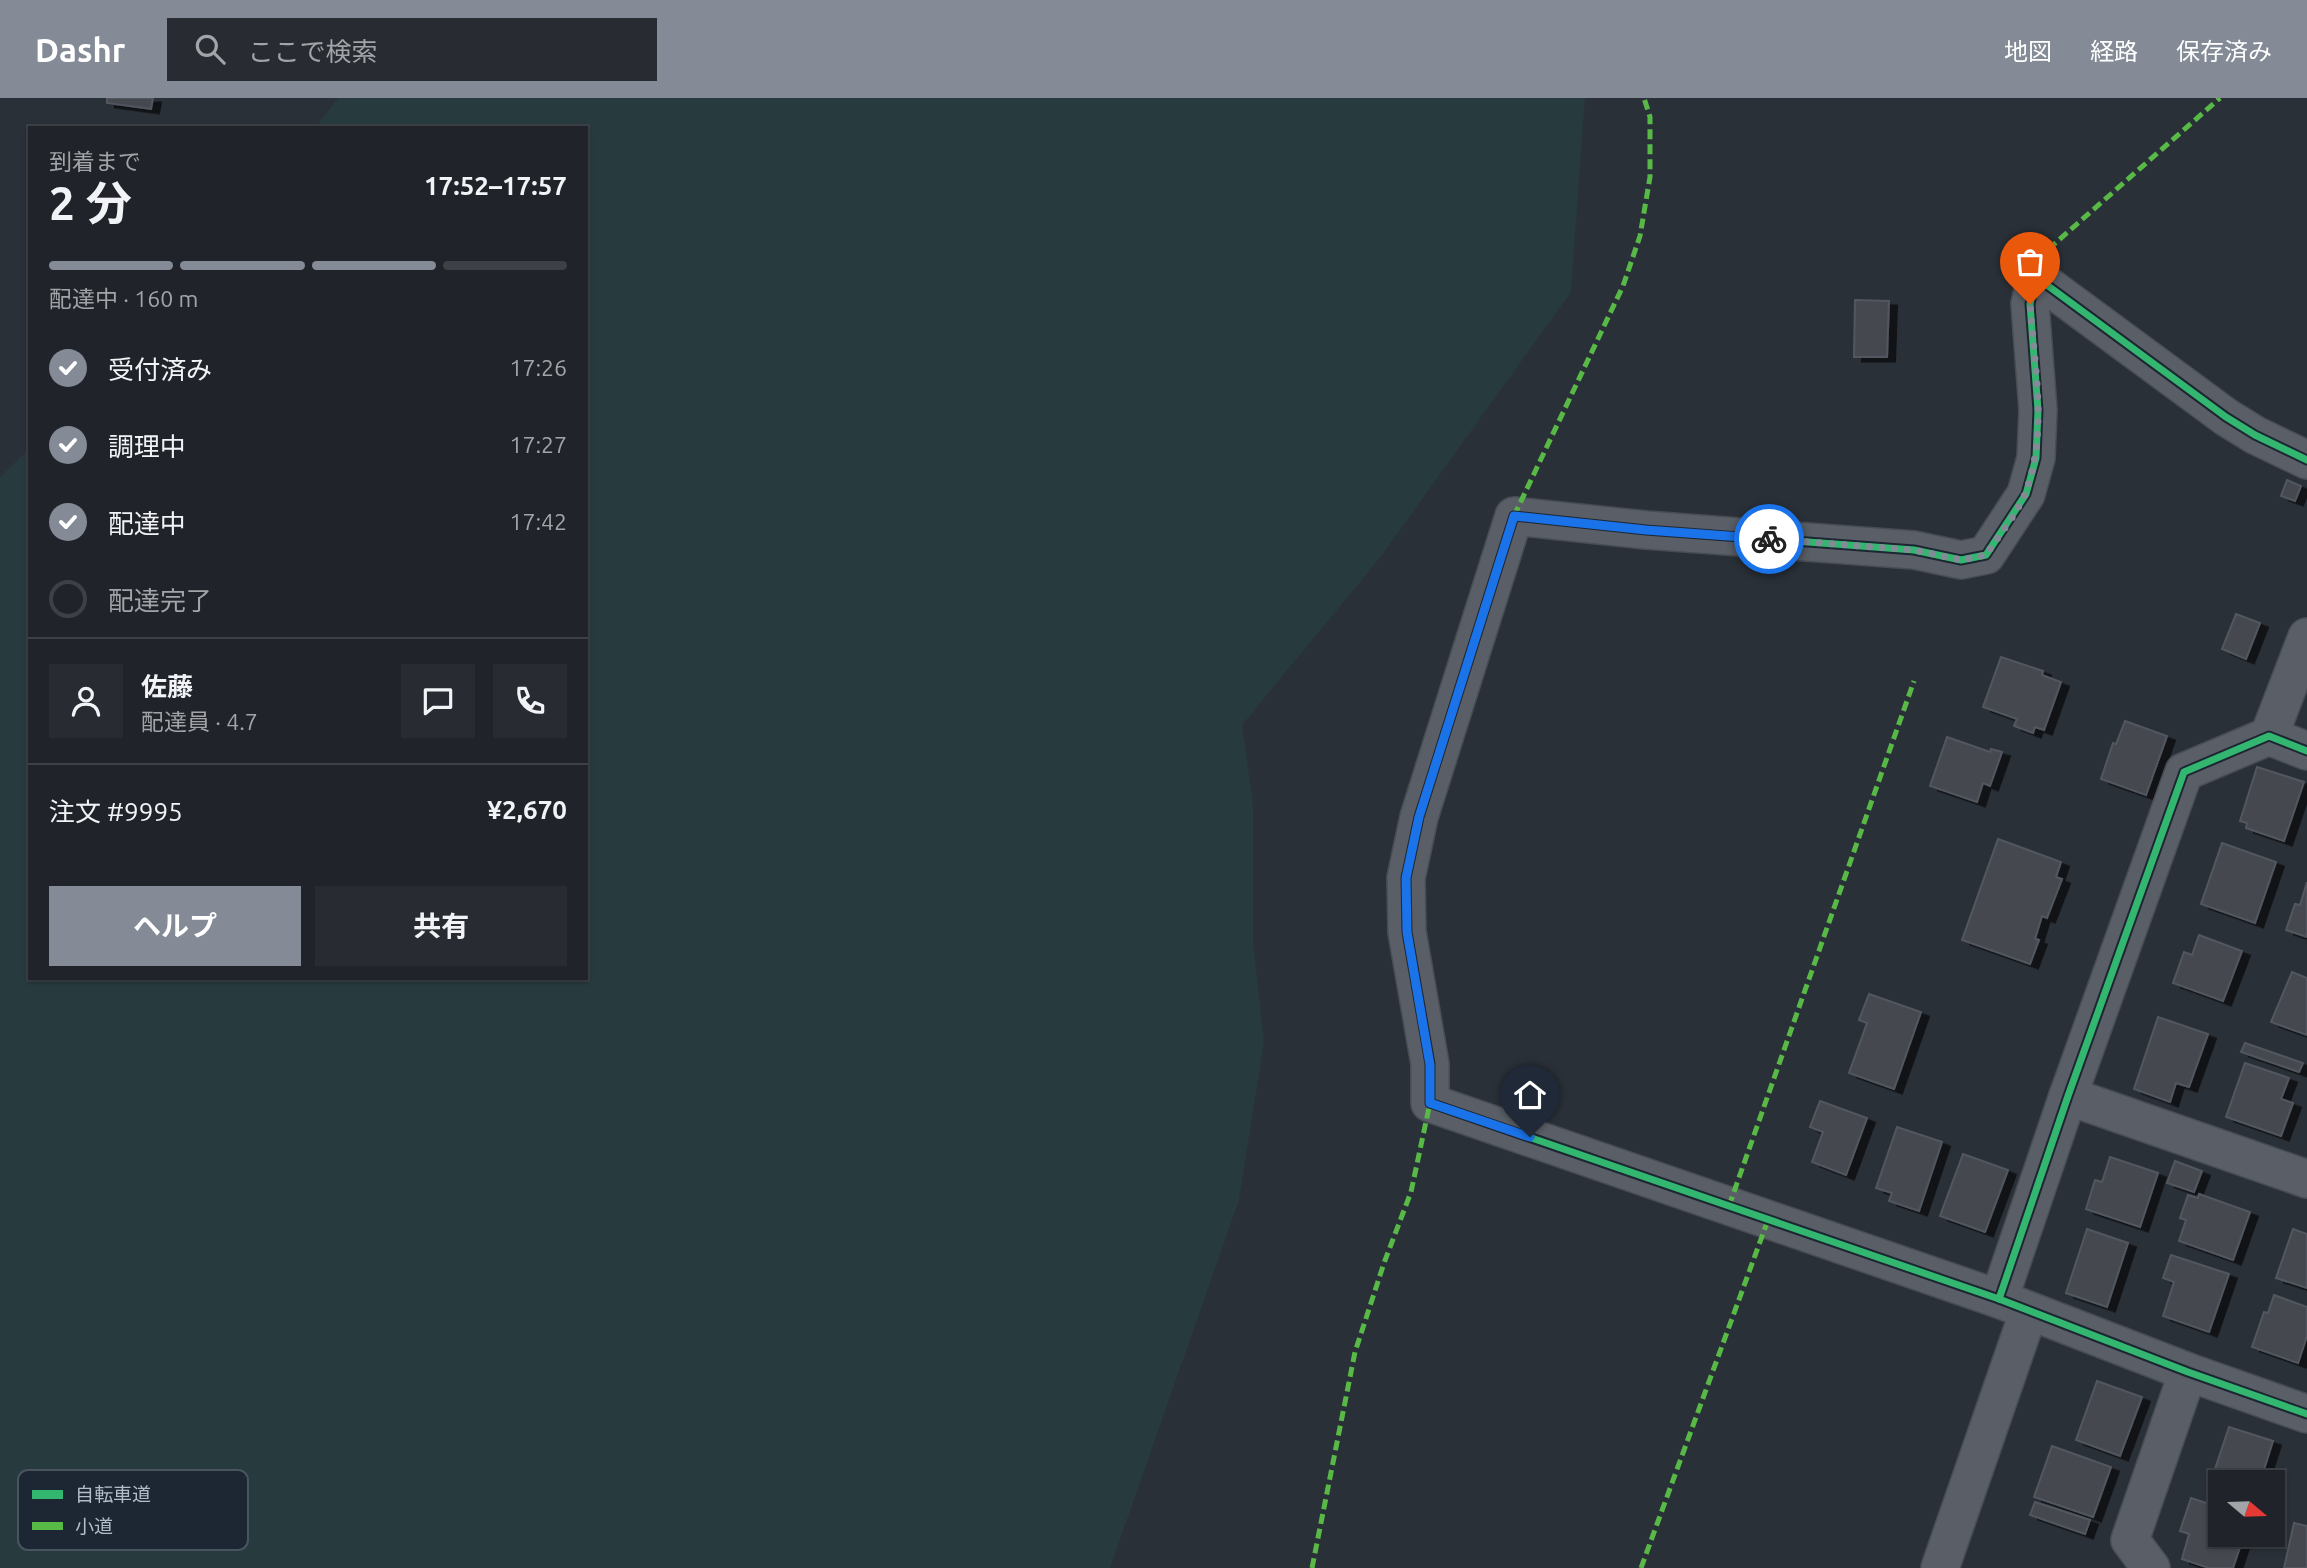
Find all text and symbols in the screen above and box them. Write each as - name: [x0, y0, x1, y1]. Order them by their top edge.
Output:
- search box: [167, 18, 657, 81]
- icon: search: [191, 30, 229, 68]
- text: Dashr: [35, 31, 125, 68]
- text: ここで検索: [247, 37, 377, 66]
- text: 地図: [2004, 38, 2052, 65]
- text: 経路: [2090, 38, 2138, 65]
- text: 保存済み: [2176, 38, 2272, 65]
- text: 到着まで: [49, 149, 141, 174]
- text: 17:52–17:57: [424, 171, 567, 200]
- text: 2 分: [49, 177, 132, 229]
- pin: [2000, 232, 2060, 304]
- icon: bag: [2011, 243, 2049, 281]
- text: 配達中 · 160 m: [49, 286, 198, 311]
- icon: check: [49, 349, 87, 387]
- text: 受付済み: [108, 355, 212, 384]
- text: 17:26: [509, 355, 567, 380]
- icon: check: [49, 426, 87, 464]
- text: 調理中: [108, 432, 186, 461]
- text: 17:27: [509, 432, 567, 457]
- icon: check: [49, 503, 87, 541]
- courier: [1734, 504, 1804, 574]
- text: 配達中: [108, 509, 186, 538]
- text: 17:42: [509, 509, 567, 534]
- icon: bike: [1750, 520, 1788, 558]
- text: 配達完了: [108, 586, 212, 615]
- button: person: [49, 664, 123, 738]
- button: chat: [401, 664, 475, 738]
- button: phone: [493, 664, 567, 738]
- text: 佐藤: [141, 672, 193, 701]
- text: 配達員 · 4.7: [141, 709, 258, 734]
- text: ¥2,670: [487, 795, 567, 824]
- text: 注文 #9995: [49, 797, 183, 826]
- button: ヘルプ: [49, 886, 301, 966]
- button: 共有: [315, 886, 567, 966]
- pin: [1500, 1065, 1560, 1137]
- icon: home: [1511, 1076, 1549, 1114]
- legend: [18, 1470, 248, 1550]
- north arrow: [2208, 1470, 2286, 1547]
- map controls: [2208, 1470, 2285, 1547]
- text: 自転車道: [75, 1483, 151, 1505]
- text: 小道: [75, 1515, 113, 1537]

